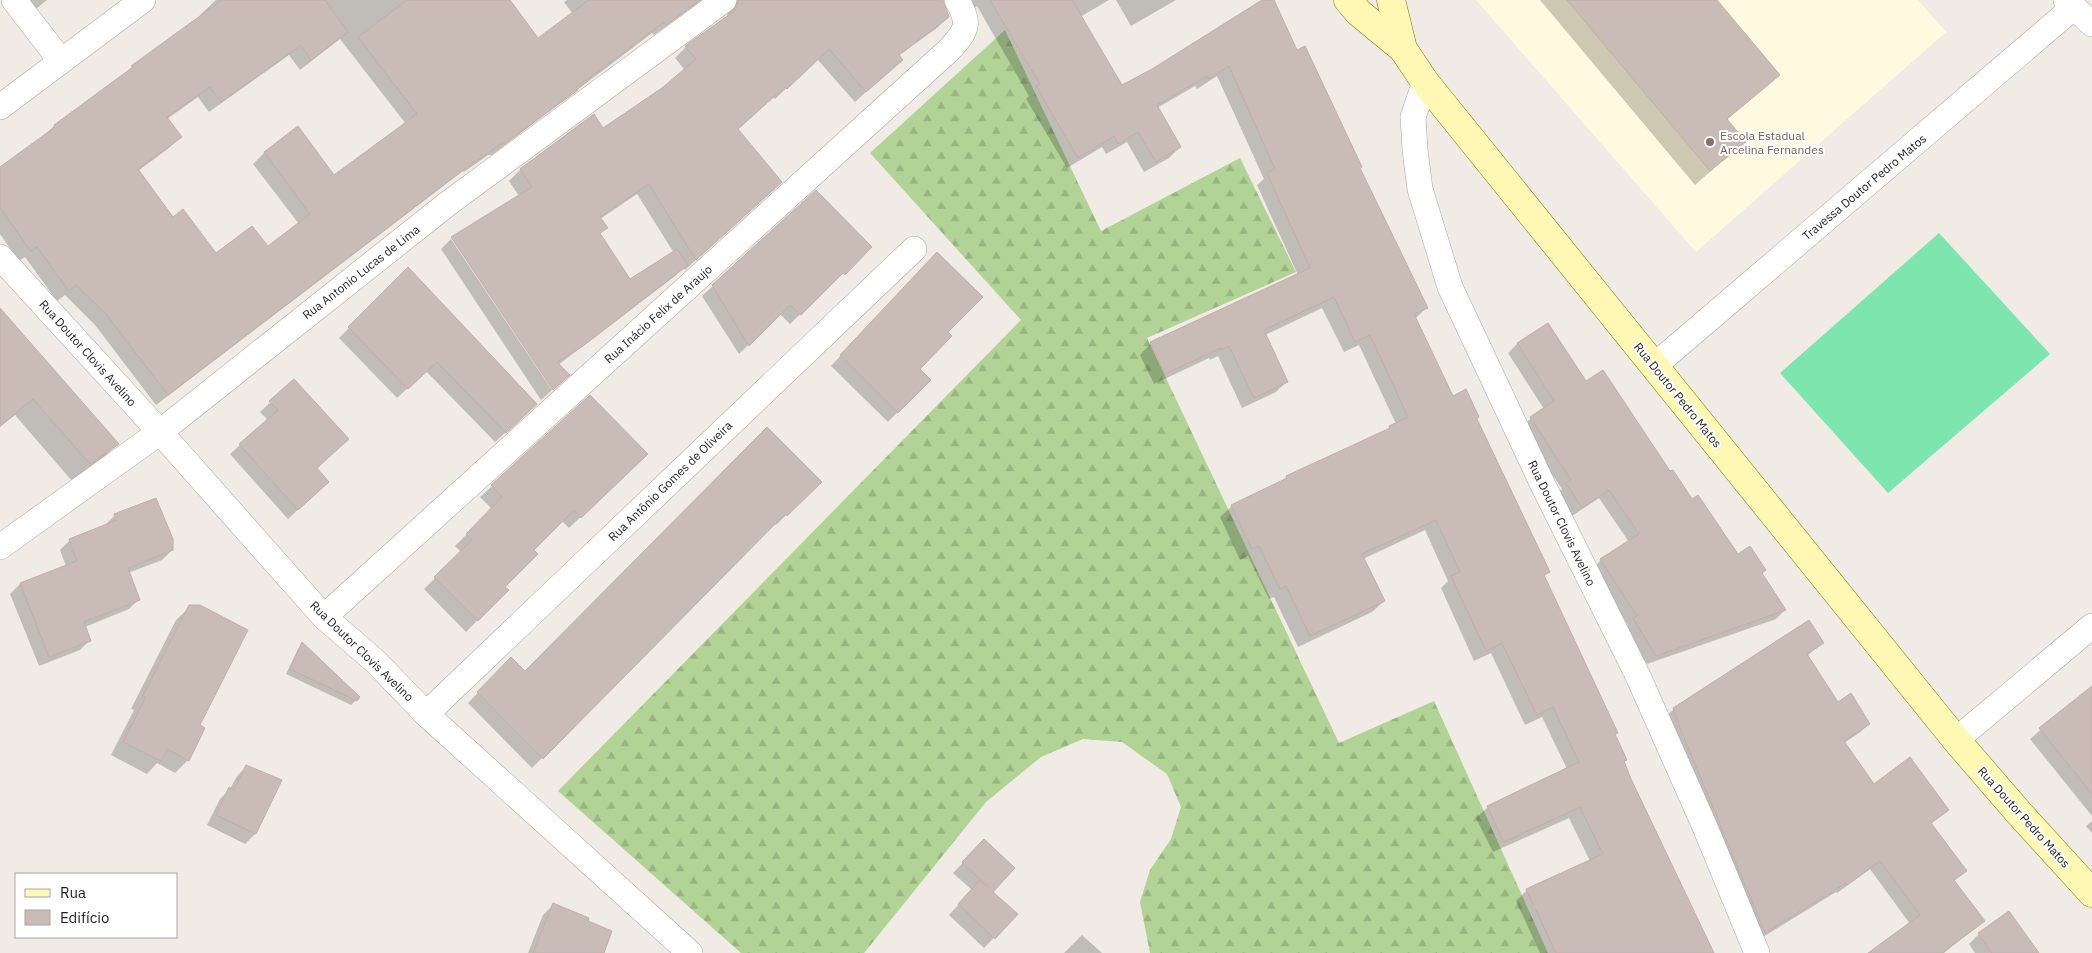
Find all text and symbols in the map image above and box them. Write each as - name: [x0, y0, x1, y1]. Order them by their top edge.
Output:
- place label: Escola Estadual Arcelina Fernandes: [1720, 128, 1824, 157]
- street label: Travessa Doutor Pedro Matos: [1799, 131, 1929, 243]
- marker: Escola Estadual Arcelina Fernandes: [1704, 136, 1716, 148]
- street label: Rua Antonio Lucas de Lima: [299, 221, 423, 322]
- street label: Rua Inácio Felix de Araujo: [601, 261, 715, 366]
- street label: Rua Doutor Clovis Avelino: [36, 297, 140, 410]
- street label: Rua Doutor Pedro Matos: [1631, 339, 1725, 451]
- street label: Rua Antônio Gomes de Oliveira: [605, 417, 736, 544]
- street label: Rua Doutor Clovis Avelino: [1525, 458, 1599, 589]
- street label: Rua Doutor Clovis Avelino: [307, 598, 417, 705]
- street label: Rua Doutor Pedro Matos: [1975, 763, 2073, 871]
- legend: [15, 873, 178, 938]
- text: Rua: [60, 883, 86, 902]
- text: Edifício: [60, 908, 109, 927]

